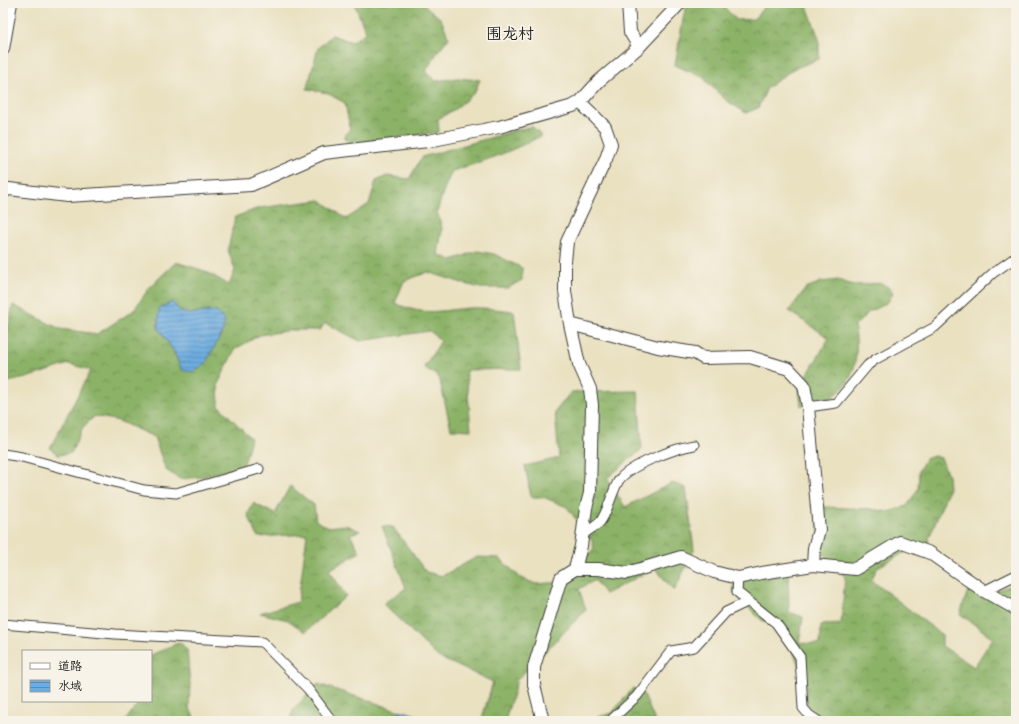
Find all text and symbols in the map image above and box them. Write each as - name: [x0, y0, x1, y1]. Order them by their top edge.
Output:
- district label: 围龙村: [486, 24, 534, 43]
- legend: [22, 650, 152, 702]
- text: 道路: [58, 659, 82, 673]
- text: 水域: [58, 679, 82, 693]

